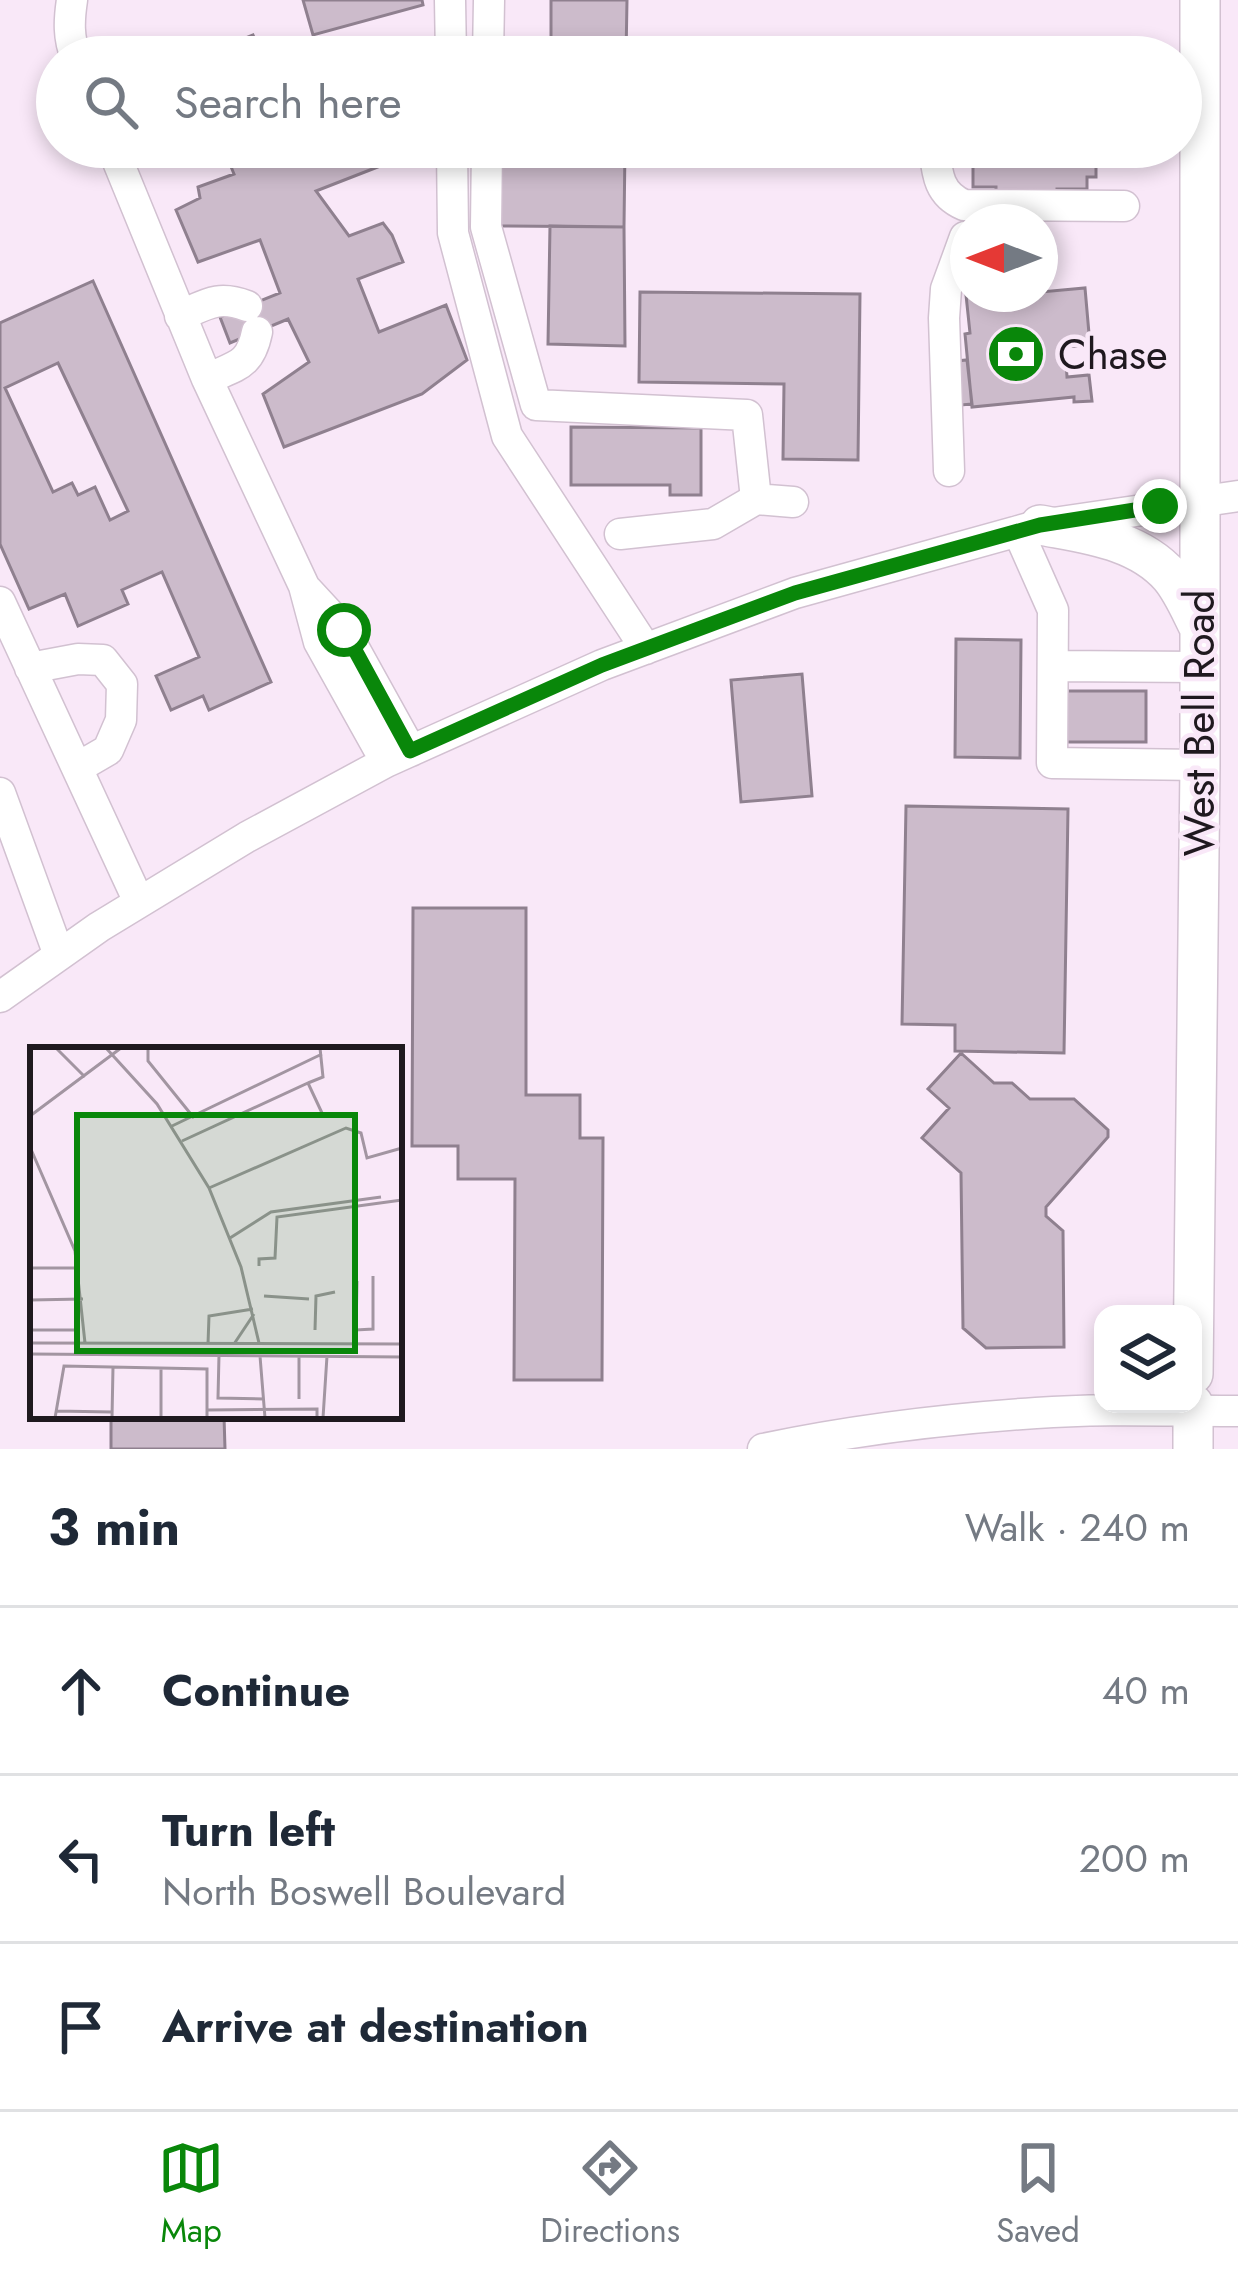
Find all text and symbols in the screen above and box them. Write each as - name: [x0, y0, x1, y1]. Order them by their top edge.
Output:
- search box: [36, 36, 1202, 168]
- icon: search: [78, 69, 144, 135]
- text: Search here: [174, 70, 402, 135]
- north arrow: [950, 204, 1058, 312]
- bank icon: Chase: [985, 323, 1047, 385]
- place label: Chase: [1058, 324, 1168, 385]
- route end: [1133, 479, 1187, 533]
- street label: West Bell Road: [1169, 589, 1230, 857]
- route start: [317, 603, 371, 657]
- inset map: [30, 1047, 402, 1419]
- map controls: [1094, 1305, 1202, 1413]
- button: layers: [1094, 1305, 1202, 1413]
- text: 3 min: [48, 1490, 180, 1564]
- text: Walk · 240 m: [965, 1499, 1190, 1556]
- icon: ahead: [48, 1658, 114, 1724]
- text: Continue: [162, 1658, 350, 1723]
- text: 40 m: [1102, 1662, 1190, 1719]
- text: Turn left: [162, 1798, 335, 1863]
- icon: left: [48, 1826, 114, 1892]
- text: 200 m: [1079, 1830, 1190, 1887]
- text: North Boswell Boulevard: [162, 1863, 566, 1920]
- icon: arrive: [48, 1994, 114, 2060]
- text: Arrive at destination: [162, 1994, 589, 2059]
- tab: Map: [158, 2135, 224, 2254]
- tab: Directions: [540, 2135, 680, 2254]
- tab: Saved: [996, 2135, 1080, 2254]

